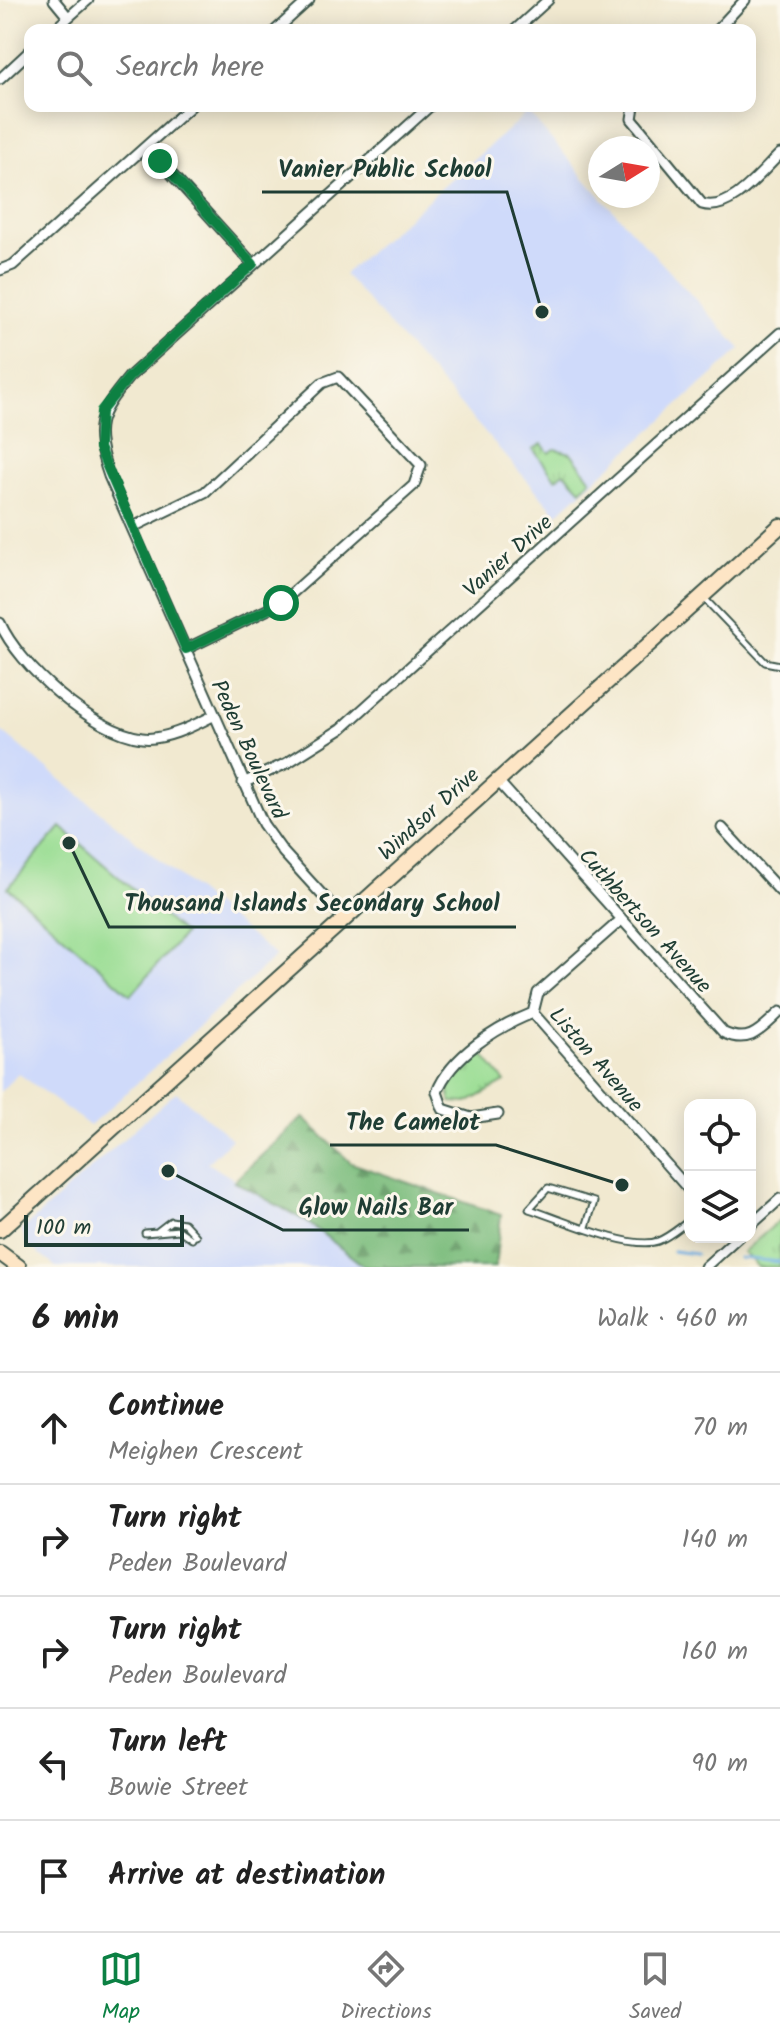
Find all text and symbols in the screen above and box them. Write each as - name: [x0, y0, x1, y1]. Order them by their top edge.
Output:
- search box: [24, 24, 756, 112]
- text: Search here: [116, 44, 264, 92]
- icon: search: [52, 46, 96, 90]
- north arrow: [588, 136, 660, 208]
- route end: [142, 143, 178, 179]
- callout: Vanier Public School: [262, 144, 507, 192]
- text: Vanier Public School: [279, 151, 492, 190]
- street label: Vanier Drive: [456, 507, 562, 607]
- route start: [263, 585, 299, 621]
- street label: Peden Boulevard: [200, 674, 296, 827]
- street label: Windsor Drive: [371, 759, 488, 870]
- street label: Cuthbertson Avenue: [569, 841, 719, 1003]
- callout: Thousand Islands Secondary School: [109, 879, 516, 927]
- text: Thousand Islands Secondary School: [124, 885, 500, 924]
- street label: Liston Avenue: [539, 1000, 651, 1121]
- callout: The Camelot: [330, 1097, 496, 1145]
- map controls: [684, 1099, 756, 1243]
- button: locate: [684, 1099, 756, 1171]
- text: The Camelot: [346, 1104, 481, 1143]
- button: layers: [684, 1171, 756, 1243]
- callout: Glow Nails Bar: [283, 1182, 469, 1230]
- text: Glow Nails Bar: [299, 1189, 454, 1228]
- scale bar: [24, 1211, 184, 1247]
- text: 100 m: [36, 1211, 91, 1246]
- text: 6 min: [32, 1292, 119, 1346]
- text: Walk · 460 m: [597, 1298, 748, 1340]
- text: Continue: [108, 1383, 224, 1431]
- icon: ahead: [32, 1406, 76, 1450]
- text: 70 m: [692, 1407, 748, 1449]
- text: Meighen Crescent: [108, 1431, 303, 1473]
- text: Turn right: [108, 1495, 241, 1543]
- icon: right: [32, 1518, 76, 1562]
- text: 140 m: [681, 1519, 748, 1561]
- text: Peden Boulevard: [108, 1543, 286, 1585]
- text: Turn right: [108, 1607, 241, 1655]
- icon: right: [32, 1630, 76, 1674]
- text: 160 m: [681, 1631, 748, 1673]
- text: Peden Boulevard: [108, 1655, 286, 1697]
- text: Turn left: [108, 1719, 227, 1767]
- icon: left: [32, 1742, 76, 1786]
- text: 90 m: [691, 1743, 748, 1785]
- text: Bowie Street: [108, 1767, 248, 1809]
- text: Arrive at destination: [108, 1852, 385, 1900]
- icon: arrive: [32, 1854, 76, 1898]
- tab: Map: [99, 1947, 143, 2030]
- tab: Directions: [340, 1947, 432, 2030]
- tab: Saved: [629, 1947, 681, 2030]

